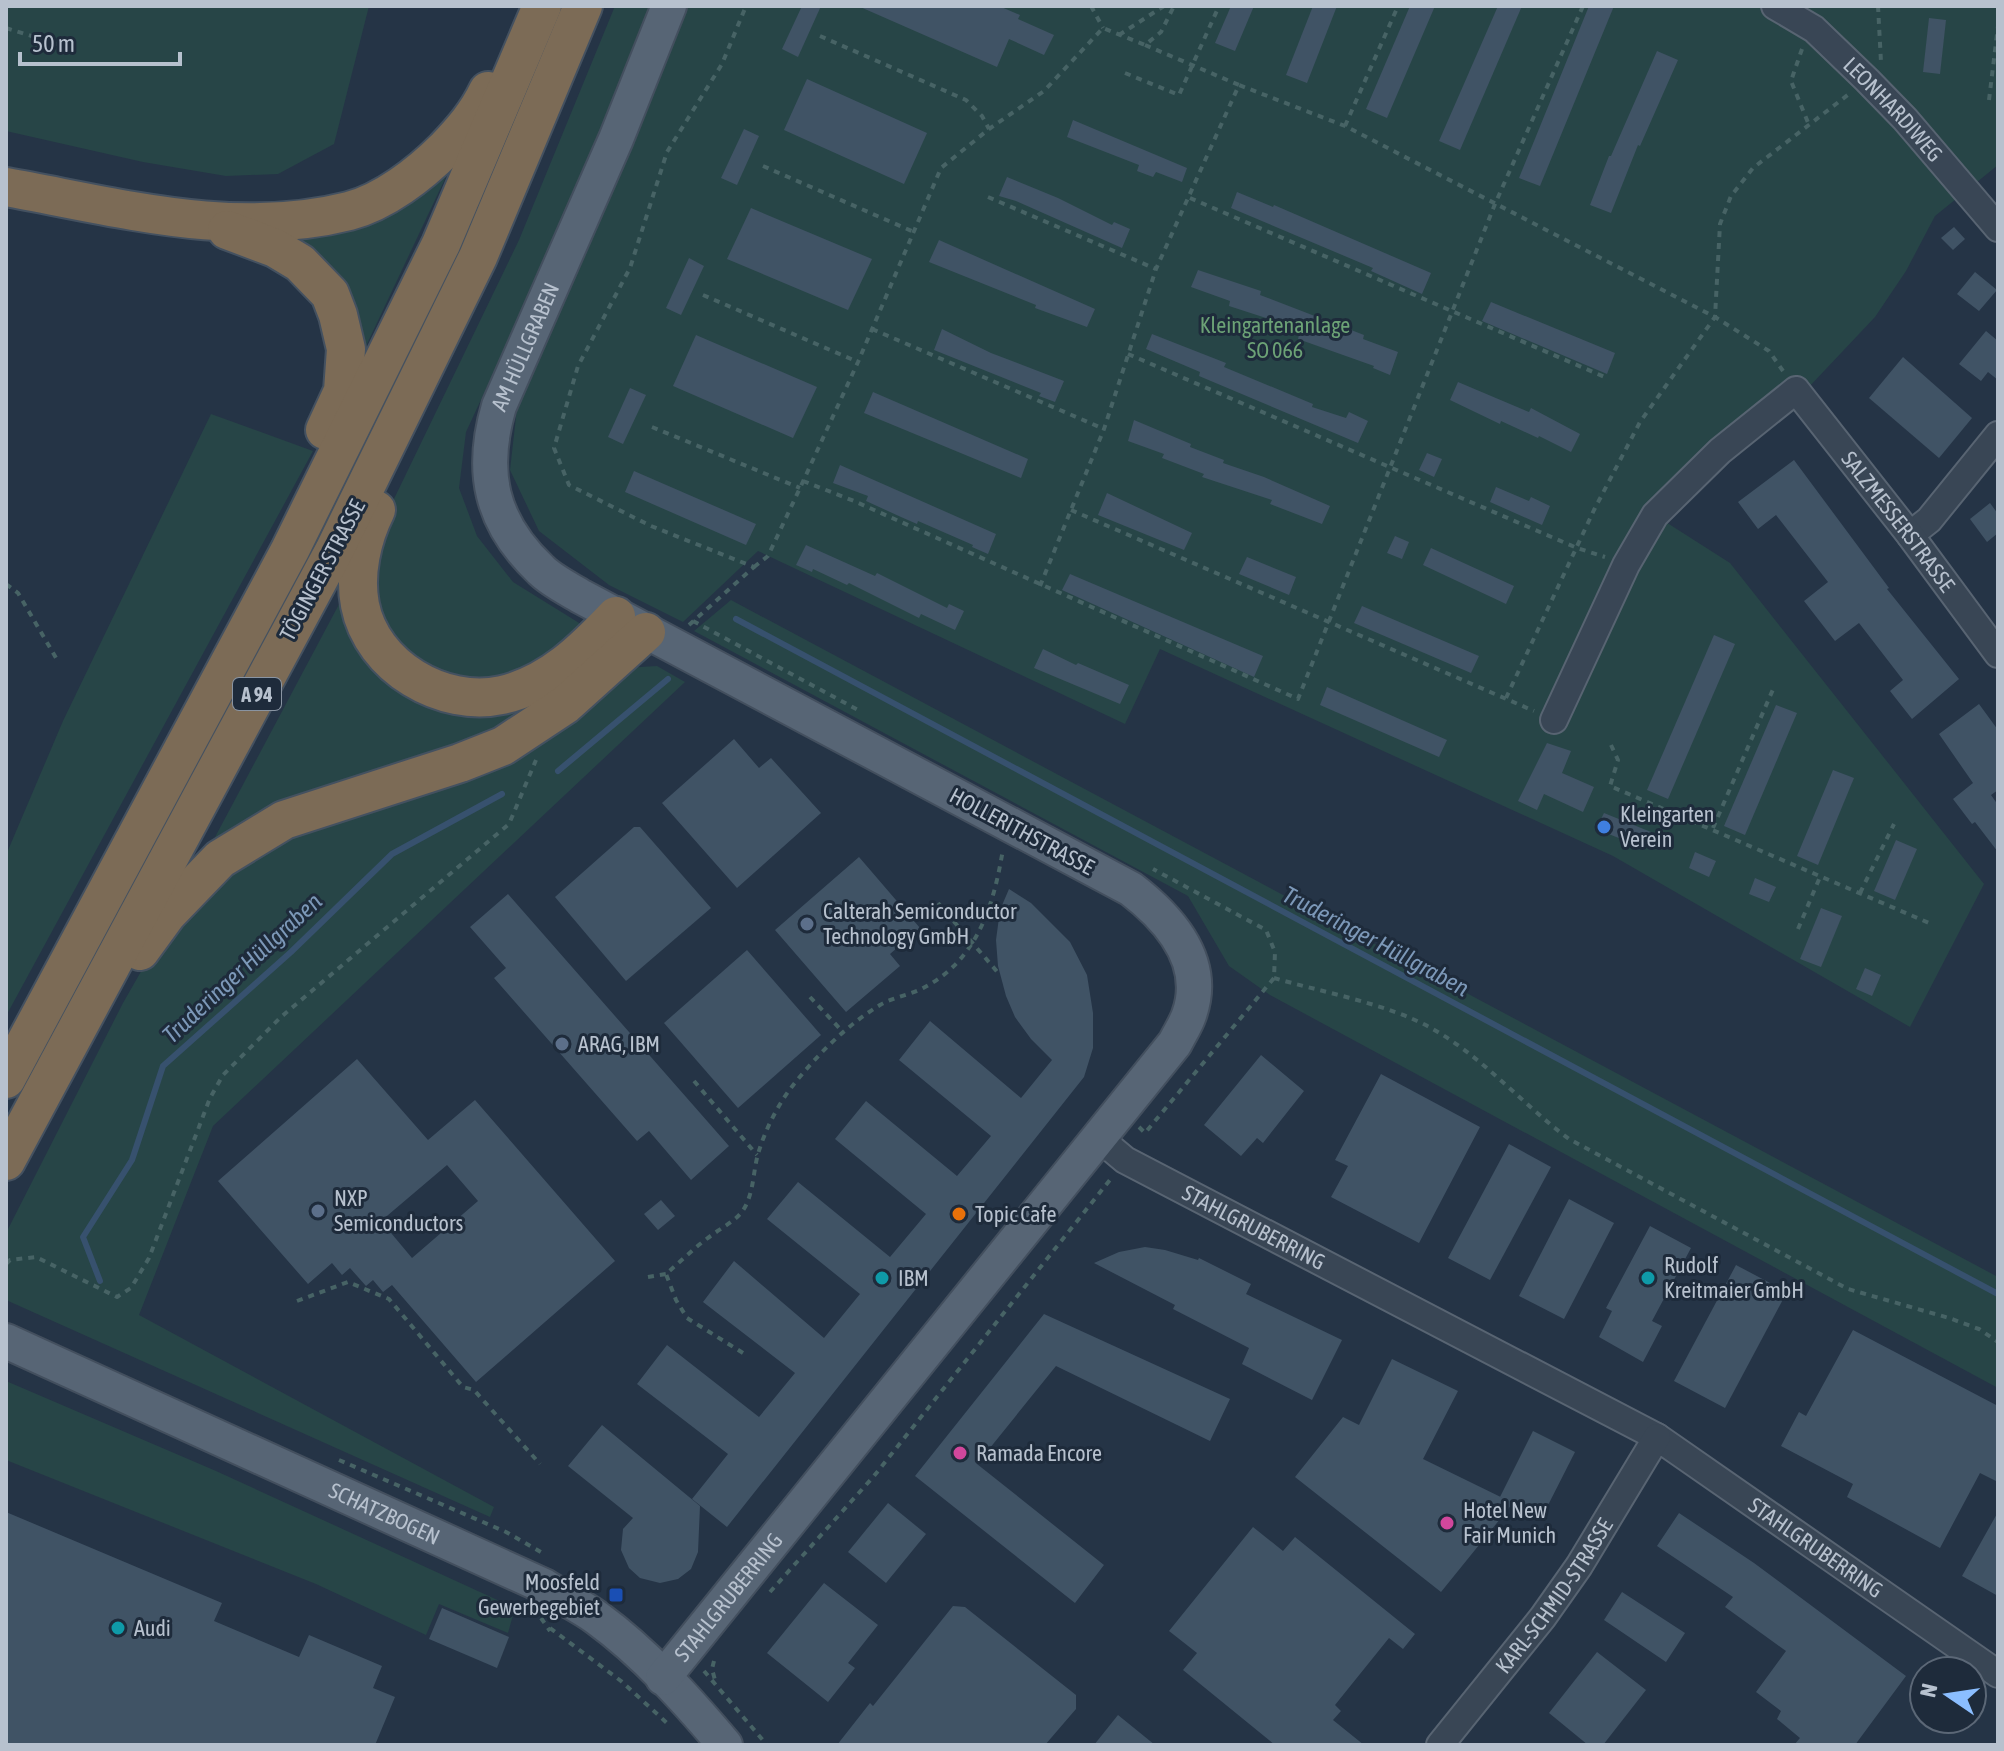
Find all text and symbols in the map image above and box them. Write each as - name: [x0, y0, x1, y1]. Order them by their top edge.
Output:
- scale bar: [20, 16, 180, 66]
- text: 50 m: [32, 30, 75, 57]
- street label: LEONHARDIWEG: [1838, 52, 1948, 167]
- street label: AM HÜLLGRABEN: [486, 279, 564, 415]
- park label: Kleingartenanlage SO 066: [1200, 312, 1350, 363]
- street label: SALZMESSERSTRASSE: [1836, 446, 1961, 597]
- street label: TÖGINGER STRASSE: [274, 495, 370, 645]
- road number: A 94: [233, 678, 281, 710]
- street label: HOLLERITHSTRASSE: [945, 782, 1099, 880]
- place label: Kleingarten Verein: [1620, 801, 1714, 852]
- marker: Kleingarten Verein: [1595, 818, 1613, 836]
- water label: Truderinger Hüllgraben: [1278, 880, 1474, 1002]
- water label: Truderinger Hüllgraben: [157, 887, 327, 1048]
- place label: Calterah Semiconductor Technology GmbH: [823, 898, 1017, 949]
- marker: Calterah Semiconductor Technology GmbH: [798, 915, 816, 933]
- place label: ARAG, IBM: [578, 1031, 660, 1057]
- marker: ARAG, IBM: [553, 1035, 571, 1053]
- street label: STAHLGRUBERRING: [1178, 1179, 1330, 1275]
- place label: NXP Semiconductors: [334, 1185, 463, 1236]
- place label: Topic Cafe: [975, 1201, 1057, 1227]
- marker: NXP Semiconductors: [309, 1202, 327, 1220]
- marker: Topic Cafe: [950, 1205, 968, 1223]
- place label: Rudolf Kreitmaier GmbH: [1664, 1252, 1804, 1303]
- place label: IBM: [898, 1265, 929, 1291]
- marker: IBM: [873, 1269, 891, 1287]
- marker: Rudolf Kreitmaier GmbH: [1639, 1269, 1657, 1287]
- place label: Ramada Encore: [976, 1440, 1102, 1466]
- marker: Ramada Encore: [951, 1444, 969, 1462]
- street label: SCHATZBOGEN: [325, 1477, 444, 1550]
- street label: STAHLGRUBERRING: [1744, 1492, 1888, 1603]
- place label: Hotel New Fair Munich: [1463, 1497, 1556, 1548]
- street label: KARL-SCHMID-STRASSE: [1490, 1513, 1618, 1678]
- marker: Hotel New Fair Munich: [1438, 1514, 1456, 1532]
- street label: STAHLGRUBERRING: [669, 1528, 788, 1666]
- place label: Moosfeld Gewerbegebiet: [478, 1569, 600, 1620]
- marker: Moosfeld Gewerbegebiet: [607, 1586, 625, 1604]
- place label: Audi: [134, 1615, 171, 1641]
- marker: Audi: [109, 1619, 127, 1637]
- north arrow: [1908, 1655, 1988, 1735]
- text: N: [1914, 1681, 1943, 1700]

